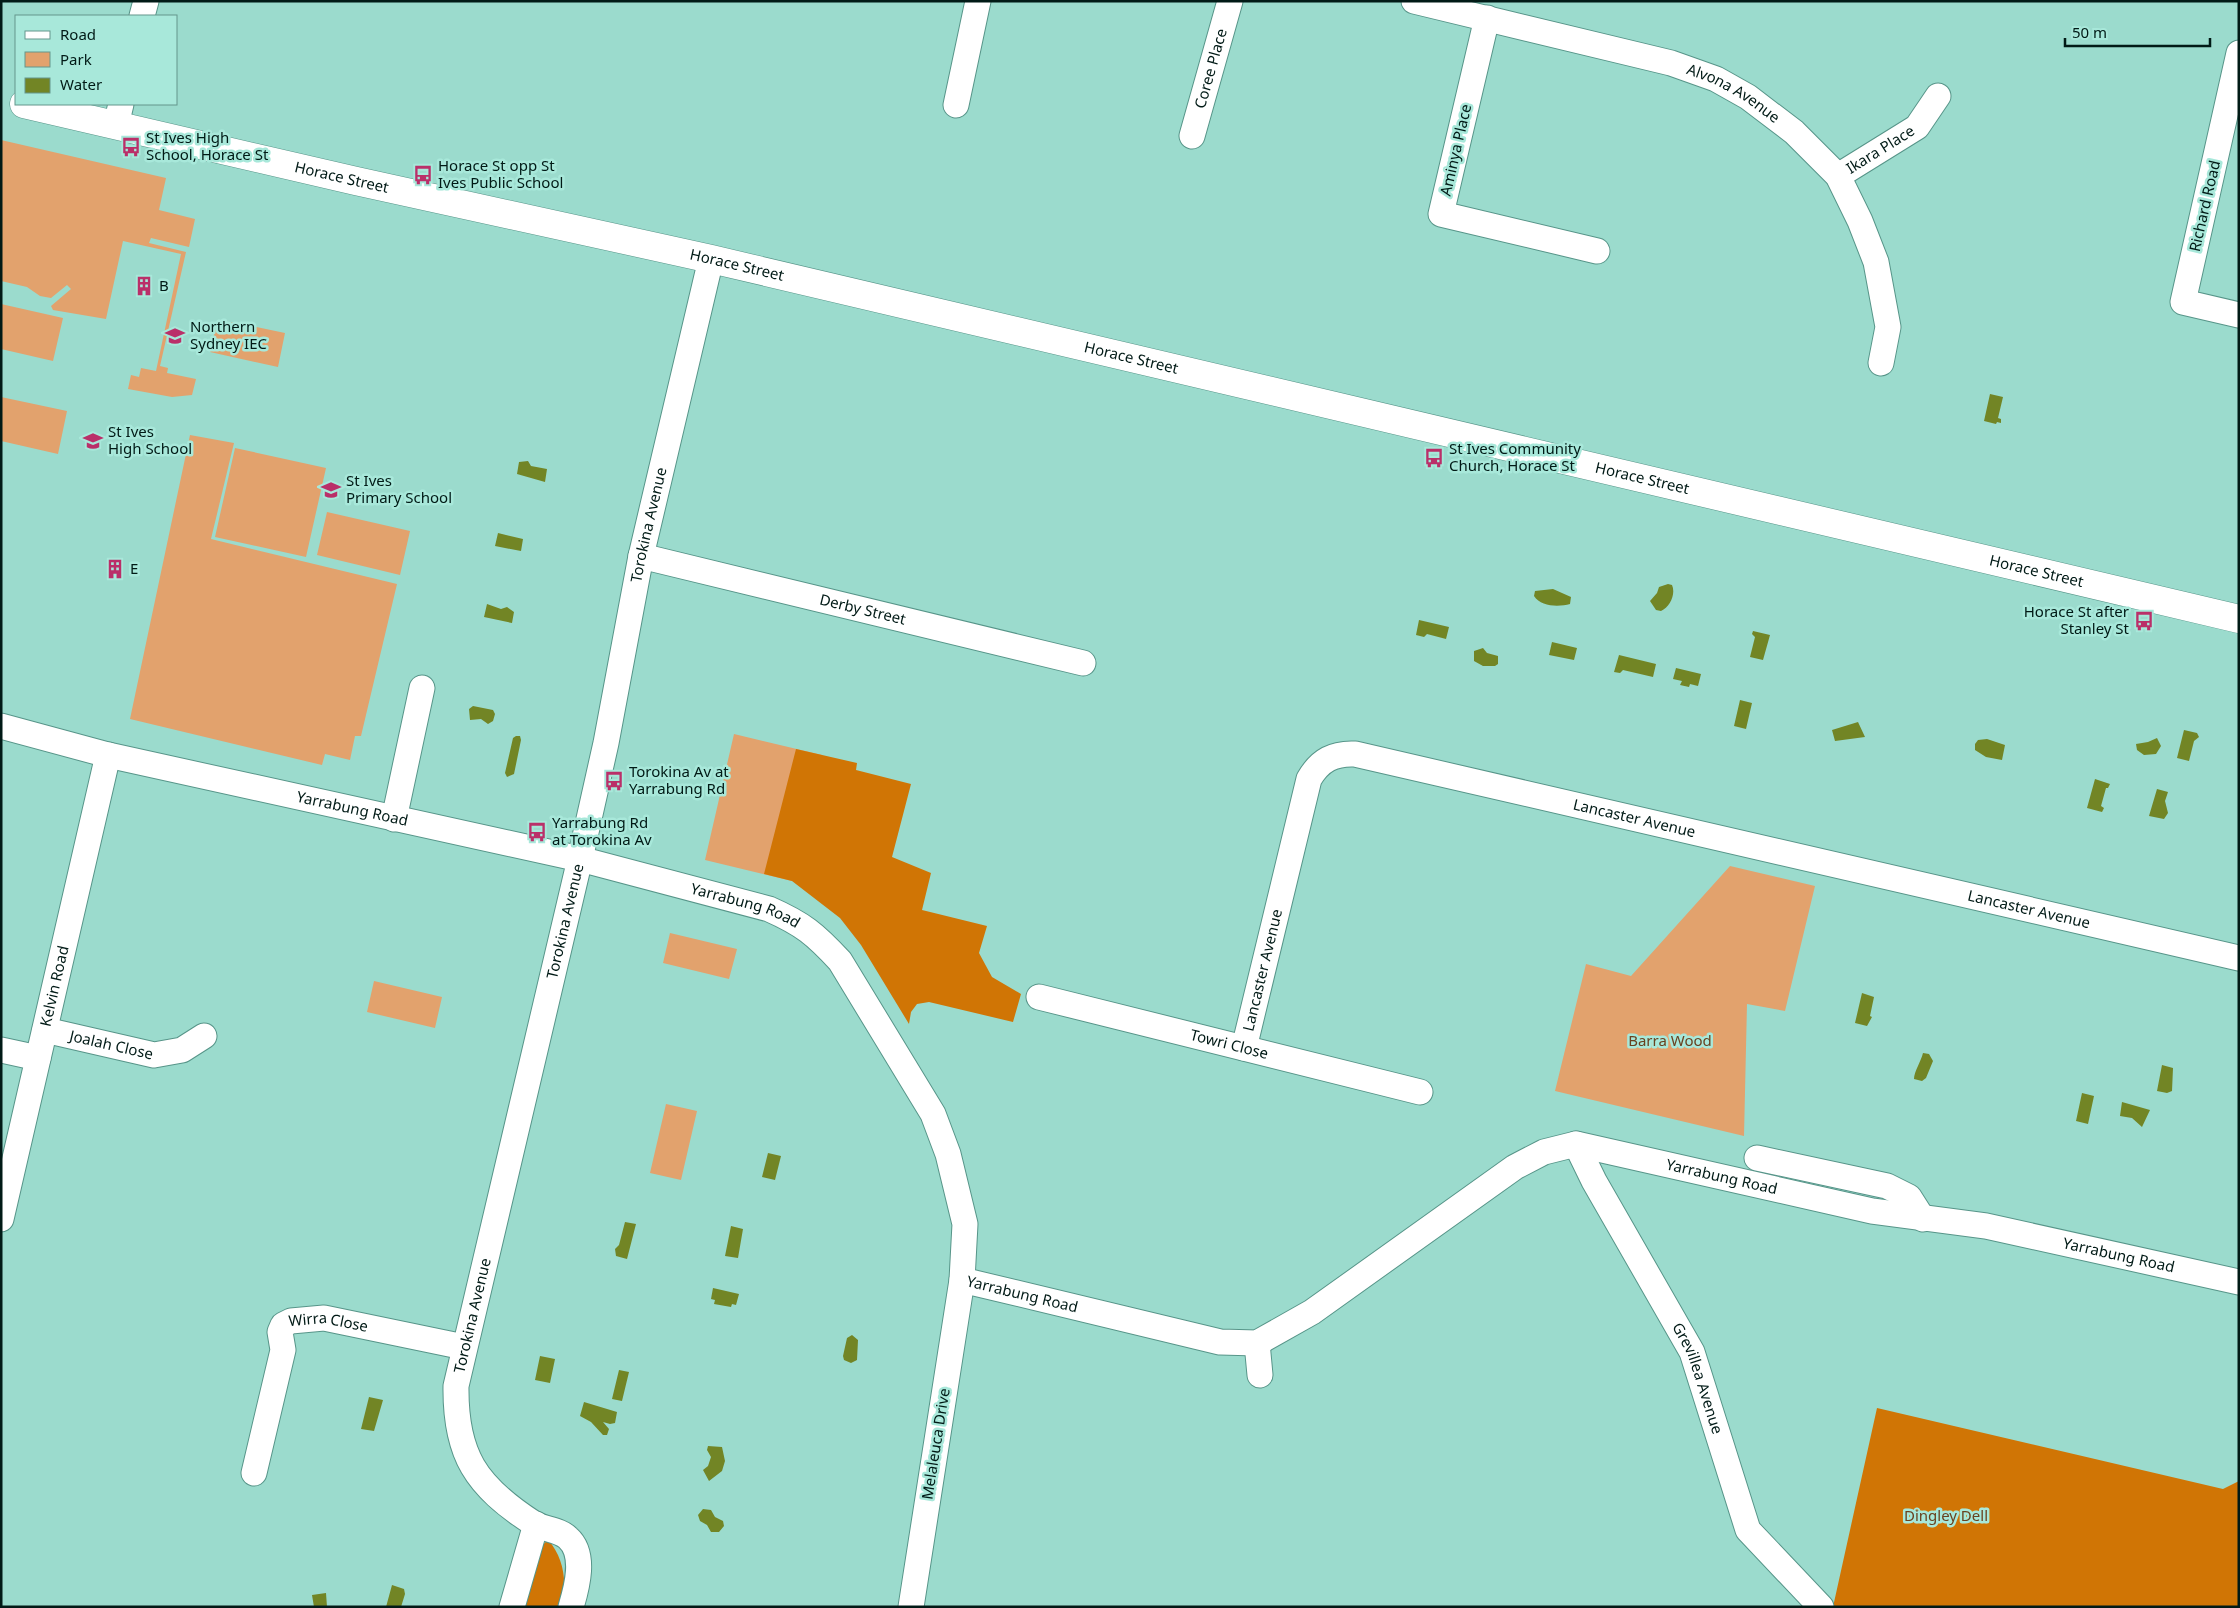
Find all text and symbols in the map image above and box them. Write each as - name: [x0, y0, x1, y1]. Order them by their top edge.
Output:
- legend: [15, 15, 178, 105]
- scale bar: [2065, 15, 2210, 47]
- text: 50 m: [2072, 22, 2107, 42]
- text: Road: [60, 24, 96, 44]
- street label: Coree Place: [1189, 26, 1231, 111]
- text: Park: [60, 49, 92, 69]
- street label: Alvona Avenue: [1684, 58, 1784, 127]
- text: Water: [60, 74, 102, 94]
- street label: Aminya Place: [1435, 102, 1475, 198]
- street label: Ikara Place: [1842, 120, 1918, 178]
- place label: St Ives High School, Horace St: [146, 127, 269, 164]
- bus stop icon: St Ives High School, Horace St: [120, 136, 142, 158]
- place label: Horace St opp St Ives Public School: [438, 155, 563, 192]
- street label: Horace Street: [293, 156, 391, 197]
- street label: Richard Road: [2184, 158, 2224, 253]
- bus stop icon: Horace St opp St Ives Public School: [412, 164, 434, 186]
- street label: Horace Street: [688, 244, 787, 285]
- building icon: B: [133, 275, 155, 297]
- place label: B: [159, 275, 169, 295]
- place label: Northern Sydney IEC: [190, 316, 268, 353]
- school or university icon: Northern Sydney IEC: [164, 325, 186, 347]
- street label: Horace Street: [1082, 336, 1181, 378]
- place label: St Ives High School: [108, 421, 192, 458]
- school or university icon: St Ives High School: [82, 430, 104, 452]
- place label: St Ives Community Church, Horace St: [1449, 438, 1581, 475]
- bus stop icon: St Ives Community Church, Horace St: [1423, 447, 1445, 469]
- street label: Horace Street: [1593, 457, 1692, 498]
- street label: Torokina Avenue: [625, 465, 671, 584]
- place label: St Ives Primary School: [346, 470, 452, 507]
- school or university icon: St Ives Primary School: [320, 479, 342, 501]
- street label: Horace Street: [1988, 550, 2086, 591]
- building icon: E: [104, 558, 126, 580]
- place label: E: [130, 558, 138, 578]
- street label: Derby Street: [818, 589, 909, 629]
- place label: Horace St after Stanley St: [2024, 601, 2130, 638]
- bus stop icon: Horace St after Stanley St: [2133, 610, 2155, 632]
- place label: Torokina Av at Yarrabung Rd: [629, 761, 729, 798]
- bus stop icon: Torokina Av at Yarrabung Rd: [603, 770, 625, 792]
- street label: Yarrabung Road: [295, 786, 410, 830]
- street label: Lancaster Avenue: [1571, 794, 1698, 841]
- place label: Yarrabung Rd at Torokina Av: [552, 812, 652, 849]
- bus stop icon: Yarrabung Rd at Torokina Av: [526, 821, 548, 843]
- street label: Torokina Avenue: [541, 862, 588, 981]
- street label: Yarrabung Road: [689, 878, 804, 932]
- street label: Lancaster Avenue: [1966, 885, 2092, 932]
- street label: Lancaster Avenue: [1237, 907, 1286, 1033]
- street label: Kelvin Road: [35, 943, 73, 1028]
- street label: Towri Close: [1188, 1024, 1271, 1063]
- street label: Joalah Close: [66, 1025, 155, 1063]
- park label: Barra Wood: [1628, 1030, 1712, 1050]
- street label: Yarrabung Road: [1664, 1154, 1780, 1198]
- street label: Yarrabung Road: [2061, 1232, 2177, 1276]
- street label: Torokina Avenue: [448, 1256, 495, 1375]
- street label: Yarrabung Road: [965, 1271, 1080, 1317]
- street label: Wirra Close: [288, 1307, 370, 1336]
- street label: Grevillea Avenue: [1668, 1319, 1728, 1436]
- street label: Melaleuca Drive: [916, 1387, 954, 1501]
- park label: Dingley Dell: [1904, 1505, 1988, 1525]

